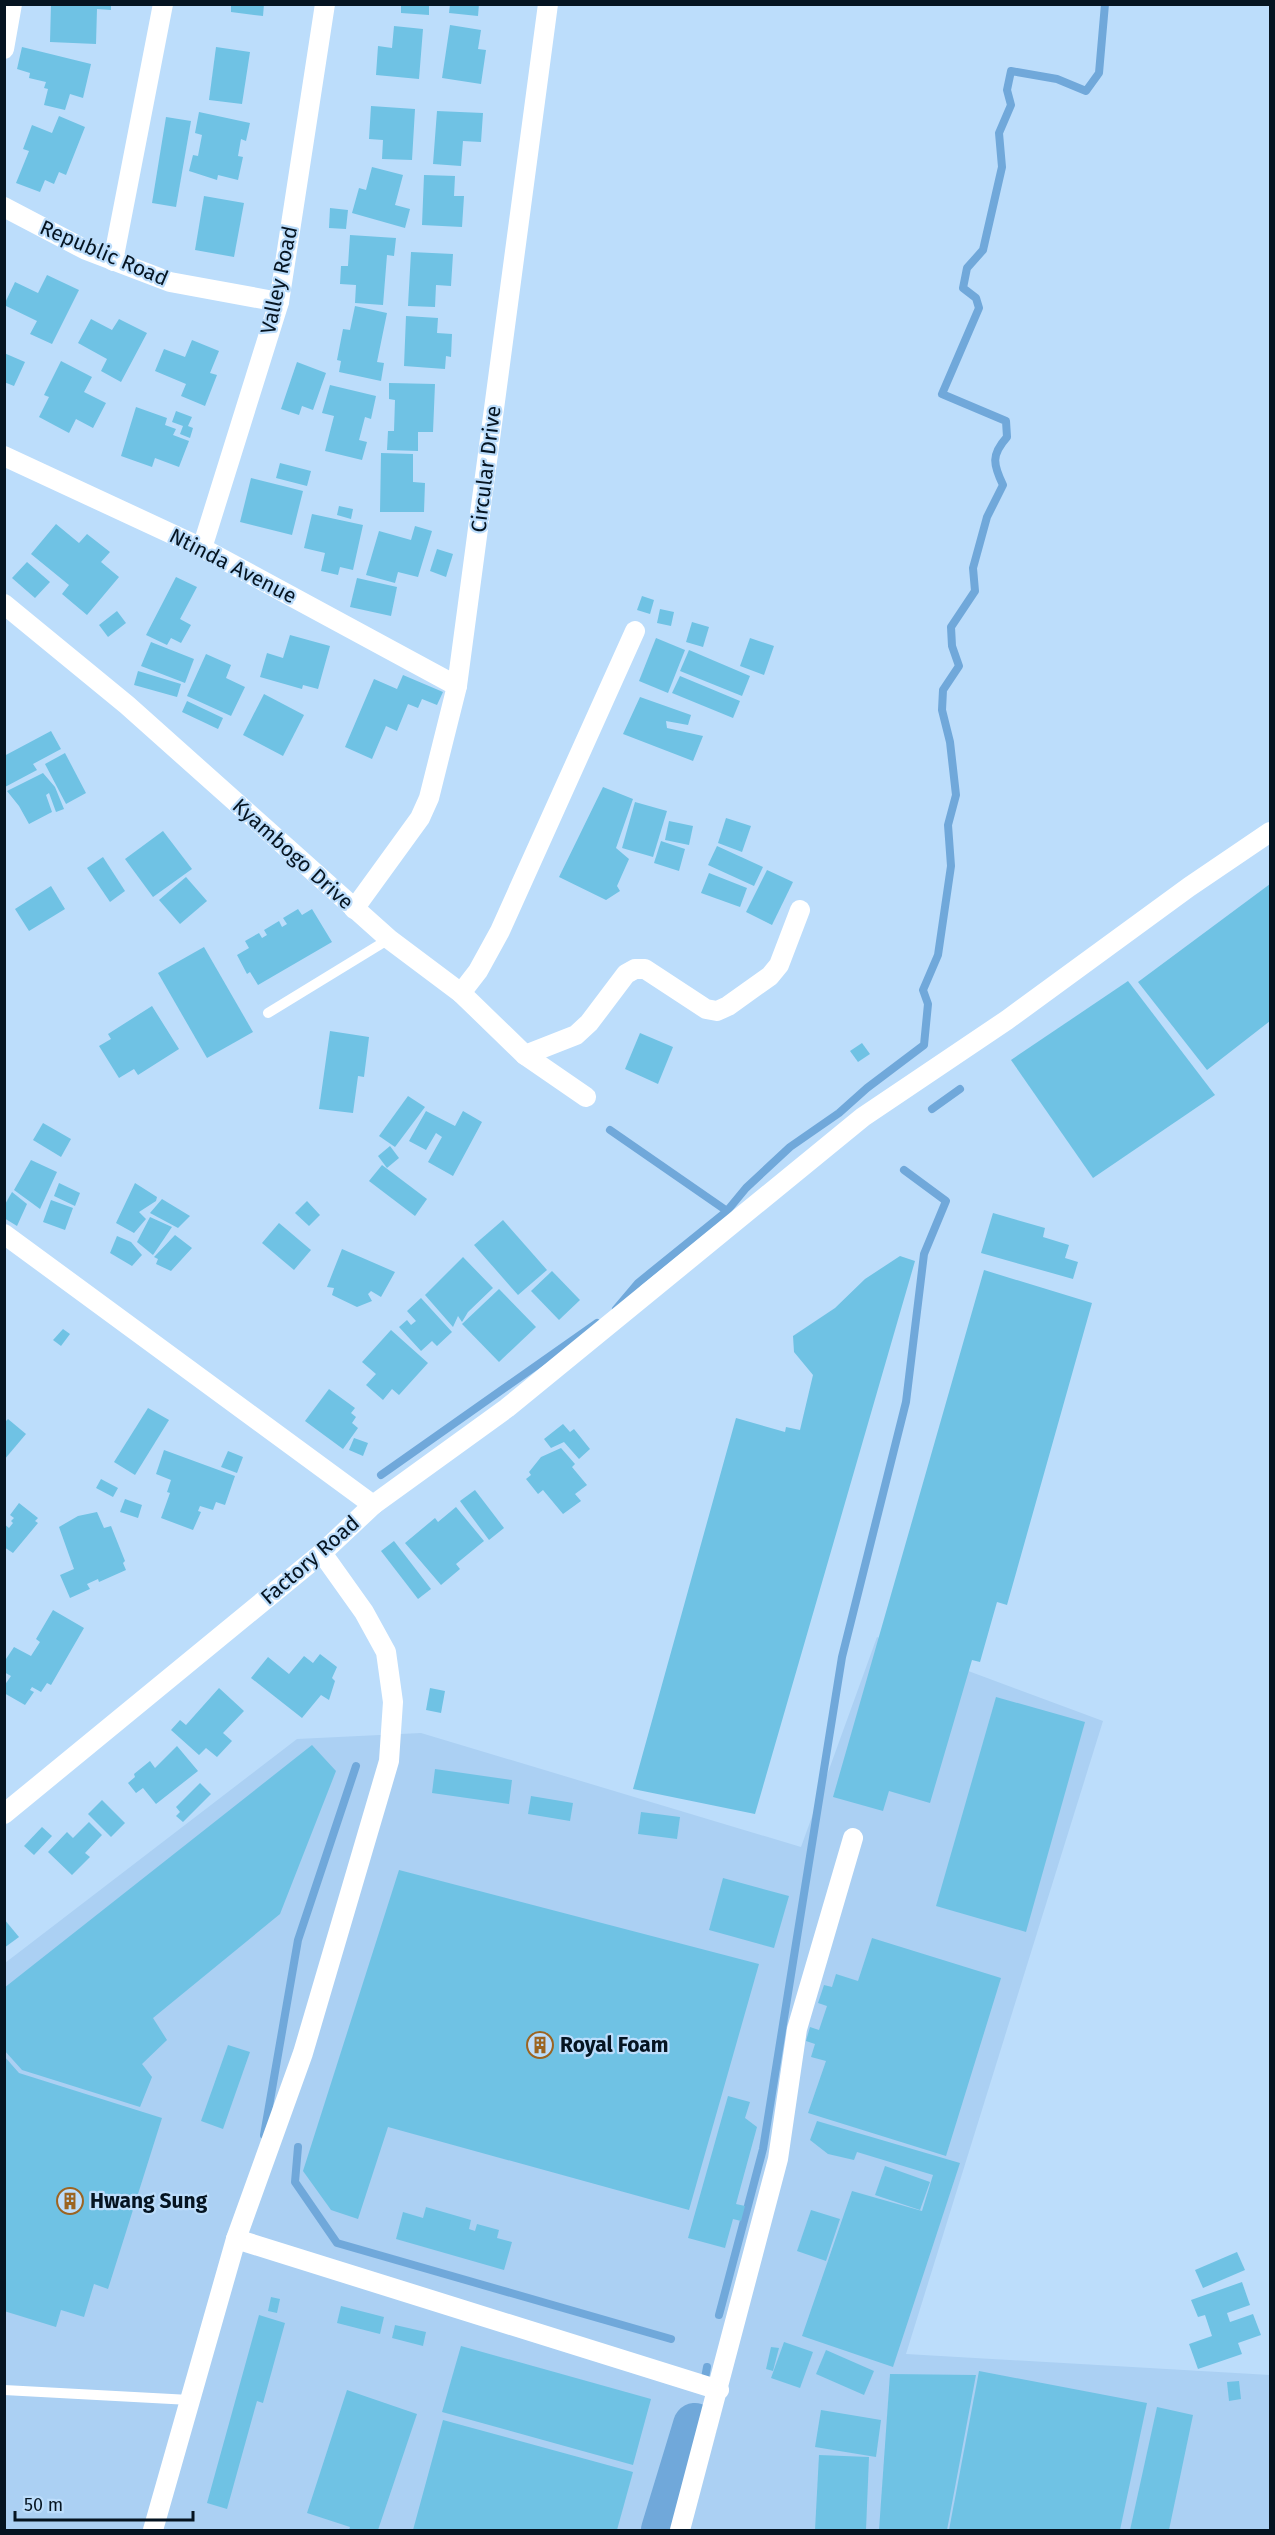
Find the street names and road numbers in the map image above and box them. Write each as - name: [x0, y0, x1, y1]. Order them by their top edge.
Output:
- street label: Republic Road: [36, 214, 172, 292]
- street label: Valley Road: [255, 224, 303, 336]
- street label: Circular Drive: [465, 404, 507, 534]
- street label: Ntinda Avenue: [165, 523, 301, 609]
- street label: Kyambogo Drive: [227, 793, 359, 915]
- street label: Factory Road: [255, 1510, 365, 1610]

